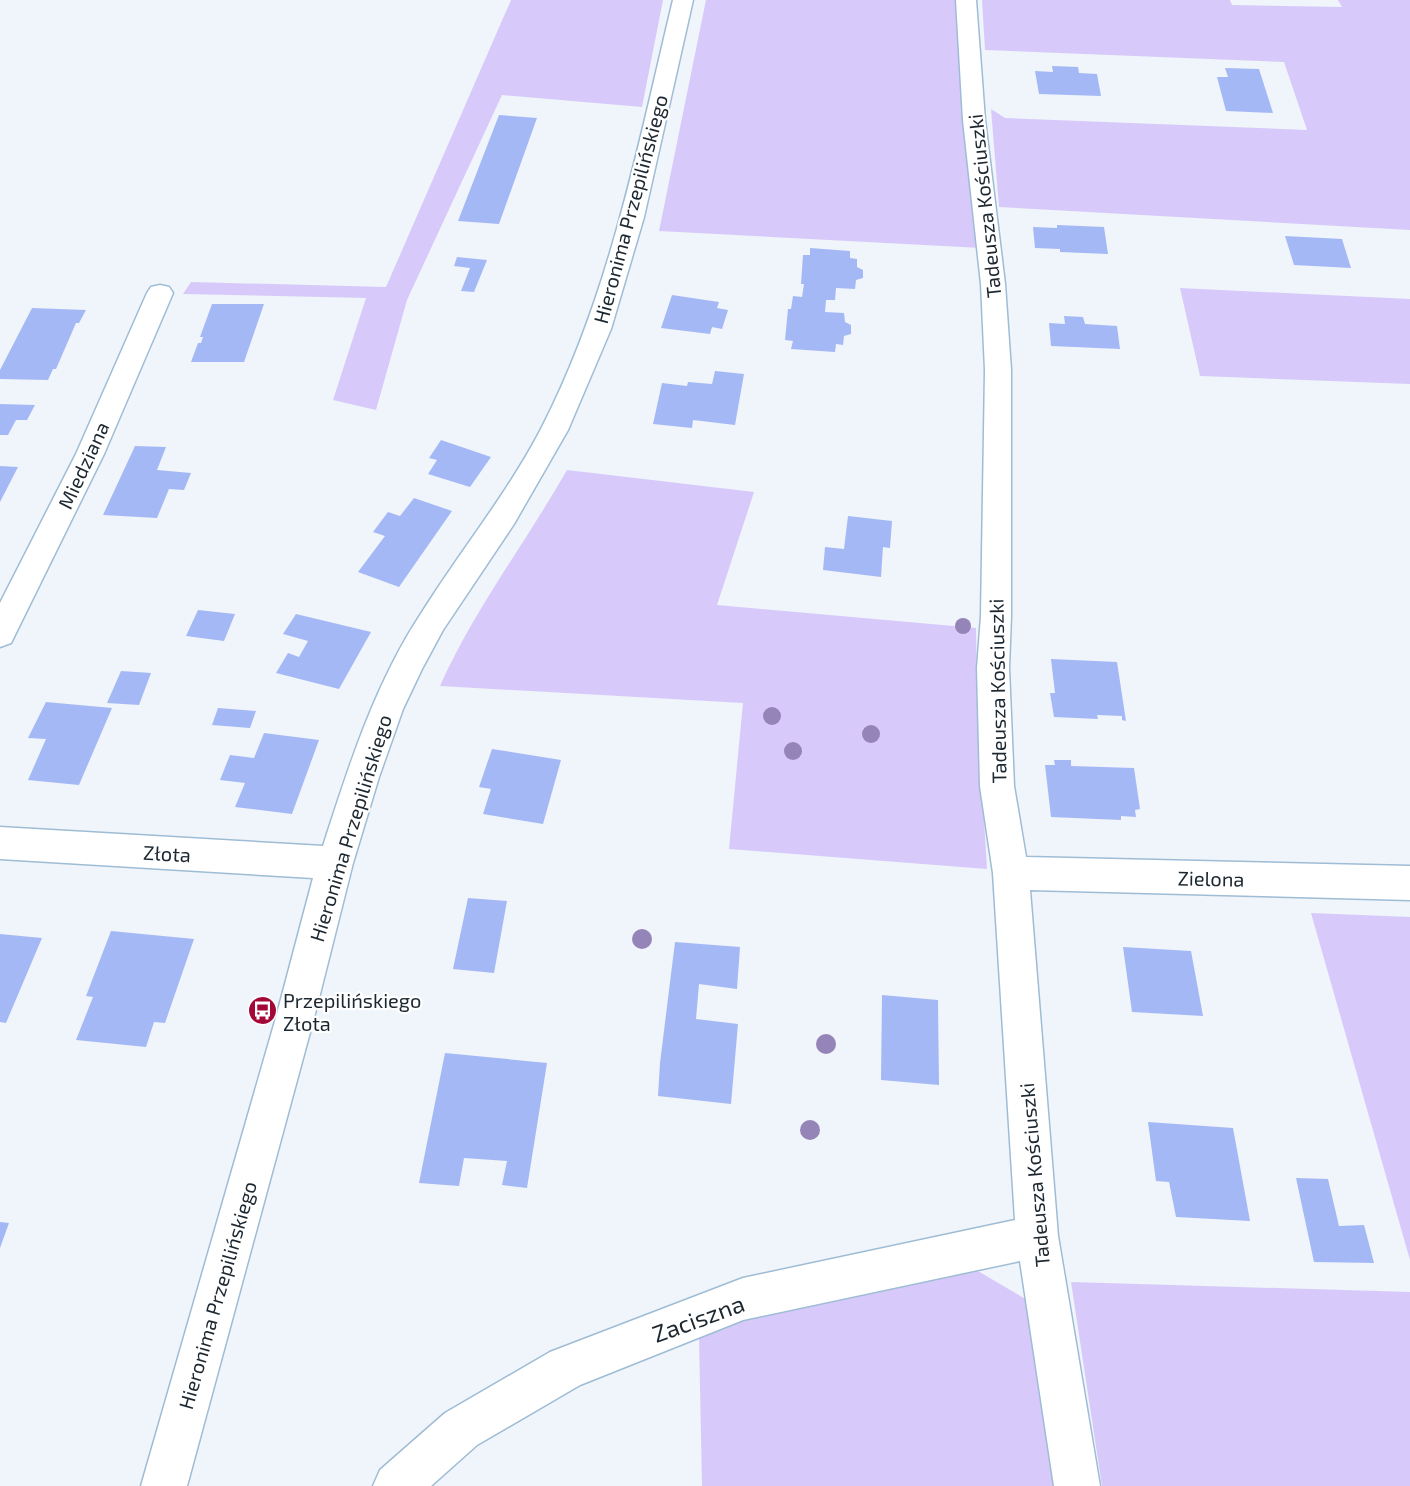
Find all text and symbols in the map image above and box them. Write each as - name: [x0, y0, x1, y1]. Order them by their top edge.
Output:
- street label: Hieronima Przepilińskiego: [588, 92, 672, 326]
- street label: Tadeusza Kościuszki: [962, 113, 1006, 299]
- street label: Miedziana: [52, 418, 114, 512]
- street label: Tadeusza Kościuszki: [983, 598, 1011, 784]
- street label: Hieronima Przepilińskiego: [304, 712, 396, 944]
- street label: Złota: [142, 840, 192, 866]
- street label: Zielona: [1177, 865, 1245, 891]
- place label: Przepilińskiego Złota: [283, 988, 421, 1035]
- bus stop icon: Przepilińskiego Złota: [246, 995, 278, 1027]
- street label: Tadeusza Kościuszki: [1014, 1082, 1054, 1268]
- street label: Hieronima Przepilińskiego: [173, 1178, 261, 1412]
- street label: Zaciszna: [648, 1288, 748, 1348]

